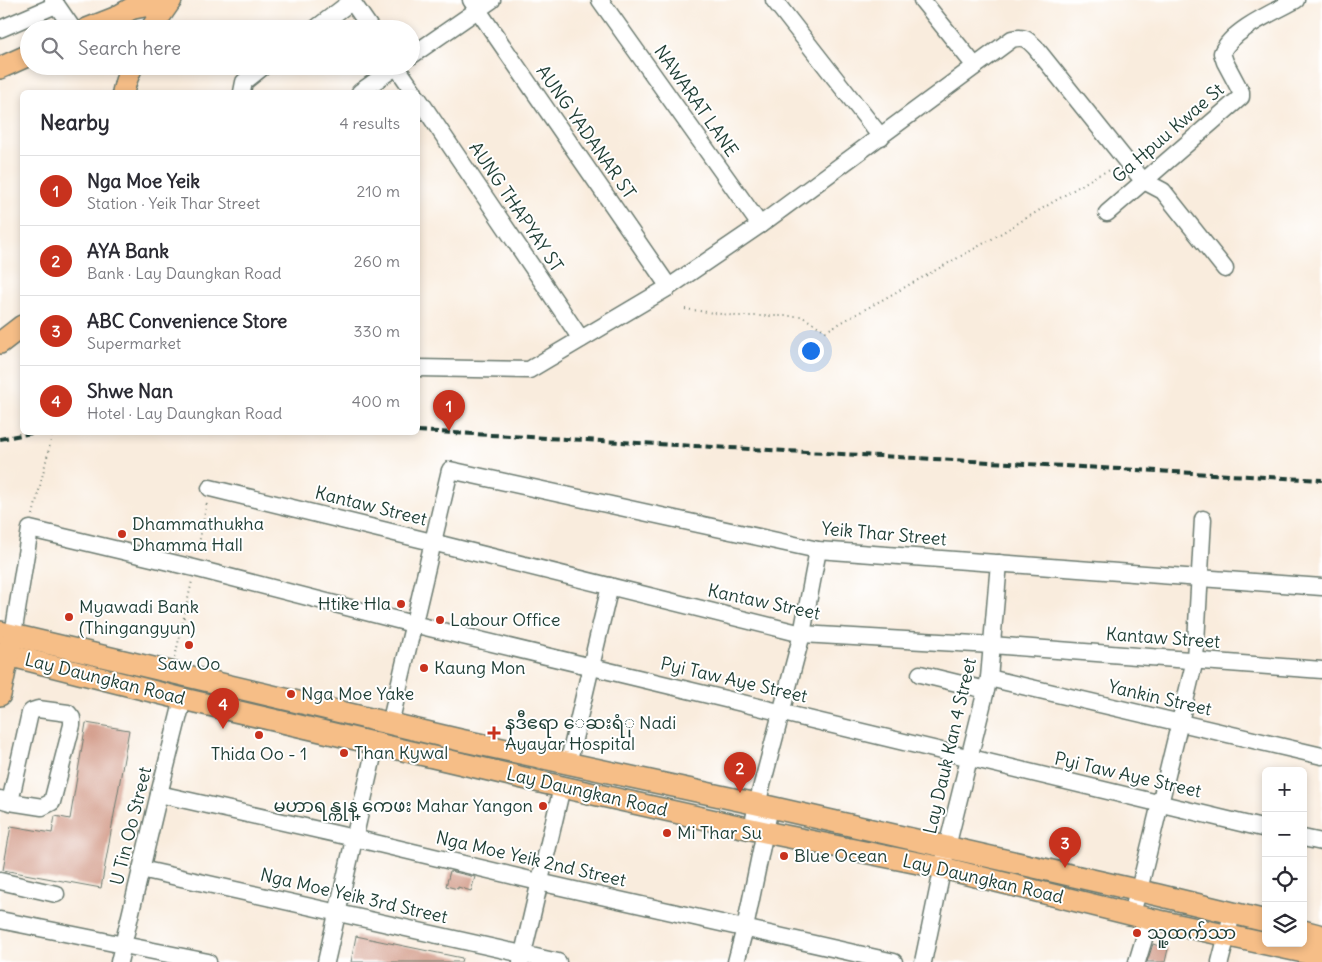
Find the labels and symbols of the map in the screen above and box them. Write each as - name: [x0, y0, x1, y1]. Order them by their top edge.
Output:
- street label: NAWARAT LANE: [649, 40, 743, 161]
- street label: AUNG YADANAR ST: [532, 60, 641, 203]
- street label: Ga Hpuu Kwae St: [1107, 78, 1228, 187]
- street label: AUNG THAPYAY ST: [464, 137, 568, 276]
- your location: [798, 338, 824, 364]
- pin: 1: [433, 390, 465, 431]
- street label: Kantaw Street: [313, 481, 429, 531]
- place label: Dhammathukha Dhamma Hall: [132, 512, 264, 556]
- street label: Yeik Thar Street: [820, 517, 948, 550]
- marker: Dhammathukha Dhamma Hall: [116, 528, 128, 540]
- street label: Kantaw Street: [706, 578, 822, 625]
- place label: Htike Hla: [318, 592, 391, 615]
- place label: Myawadi Bank (Thingangyun): [79, 595, 199, 639]
- marker: Htike Hla: [395, 598, 407, 610]
- place label: Labour Office: [450, 608, 560, 631]
- marker: Myawadi Bank (Thingangyun): [63, 611, 75, 623]
- marker: Labour Office: [434, 614, 446, 626]
- street label: Kantaw Street: [1105, 622, 1221, 653]
- marker: Saw Oo: [183, 639, 195, 651]
- street label: Lay Daungkan Road: [23, 647, 188, 710]
- street label: Pyi Taw Aye Street: [658, 651, 810, 708]
- place label: Saw Oo: [158, 652, 220, 675]
- place label: Kaung Mon: [434, 656, 525, 679]
- street label: Lay Dauk Kan 4 Street: [918, 656, 981, 836]
- marker: Kaung Mon: [418, 662, 430, 674]
- street label: Yankin Street: [1106, 674, 1214, 721]
- place label: Nga Moe Yake: [301, 682, 414, 705]
- pin: 4: [207, 688, 239, 729]
- marker: Nga Moe Yake: [285, 688, 297, 700]
- place label: နဒီဧရာ ေဆးရံု Nadi Ayayar Hospital: [505, 709, 676, 755]
- marker: နဒီဧရာ ေဆးရံု Nadi Ayayar Hospital: [487, 726, 501, 740]
- marker: Thida Oo - 1: [253, 729, 265, 741]
- place label: Than Kywal: [354, 741, 448, 764]
- place label: Thida Oo - 1: [211, 742, 307, 765]
- street label: Pyi Taw Aye Street: [1052, 746, 1204, 803]
- marker: Than Kywal: [338, 747, 350, 759]
- pin: 2: [724, 752, 756, 793]
- street label: Lay Daungkan Road: [504, 762, 670, 821]
- street label: U Tin Oo Street: [105, 764, 156, 887]
- place label: မဟာရန္ကုန္ ကေဖး Mahar Yangon: [273, 794, 533, 821]
- marker: မဟာရန္ကုန္ ကေဖး Mahar Yangon: [537, 800, 549, 812]
- place label: Mi Thar Su: [677, 821, 762, 844]
- street label: Nga Moe Yeik 2nd Street: [434, 825, 628, 892]
- marker: Mi Thar Su: [661, 827, 673, 839]
- pin: 3: [1049, 827, 1081, 868]
- place label: Blue Ocean: [794, 844, 887, 867]
- street label: Lay Daungkan Road: [900, 849, 1066, 908]
- marker: Blue Ocean: [778, 850, 790, 862]
- street label: Nga Moe Yeik 3rd Street: [258, 863, 450, 928]
- place label: သူ့ထက်သာ: [1147, 920, 1236, 948]
- marker: သူ့ထက်သာ: [1131, 927, 1143, 939]

